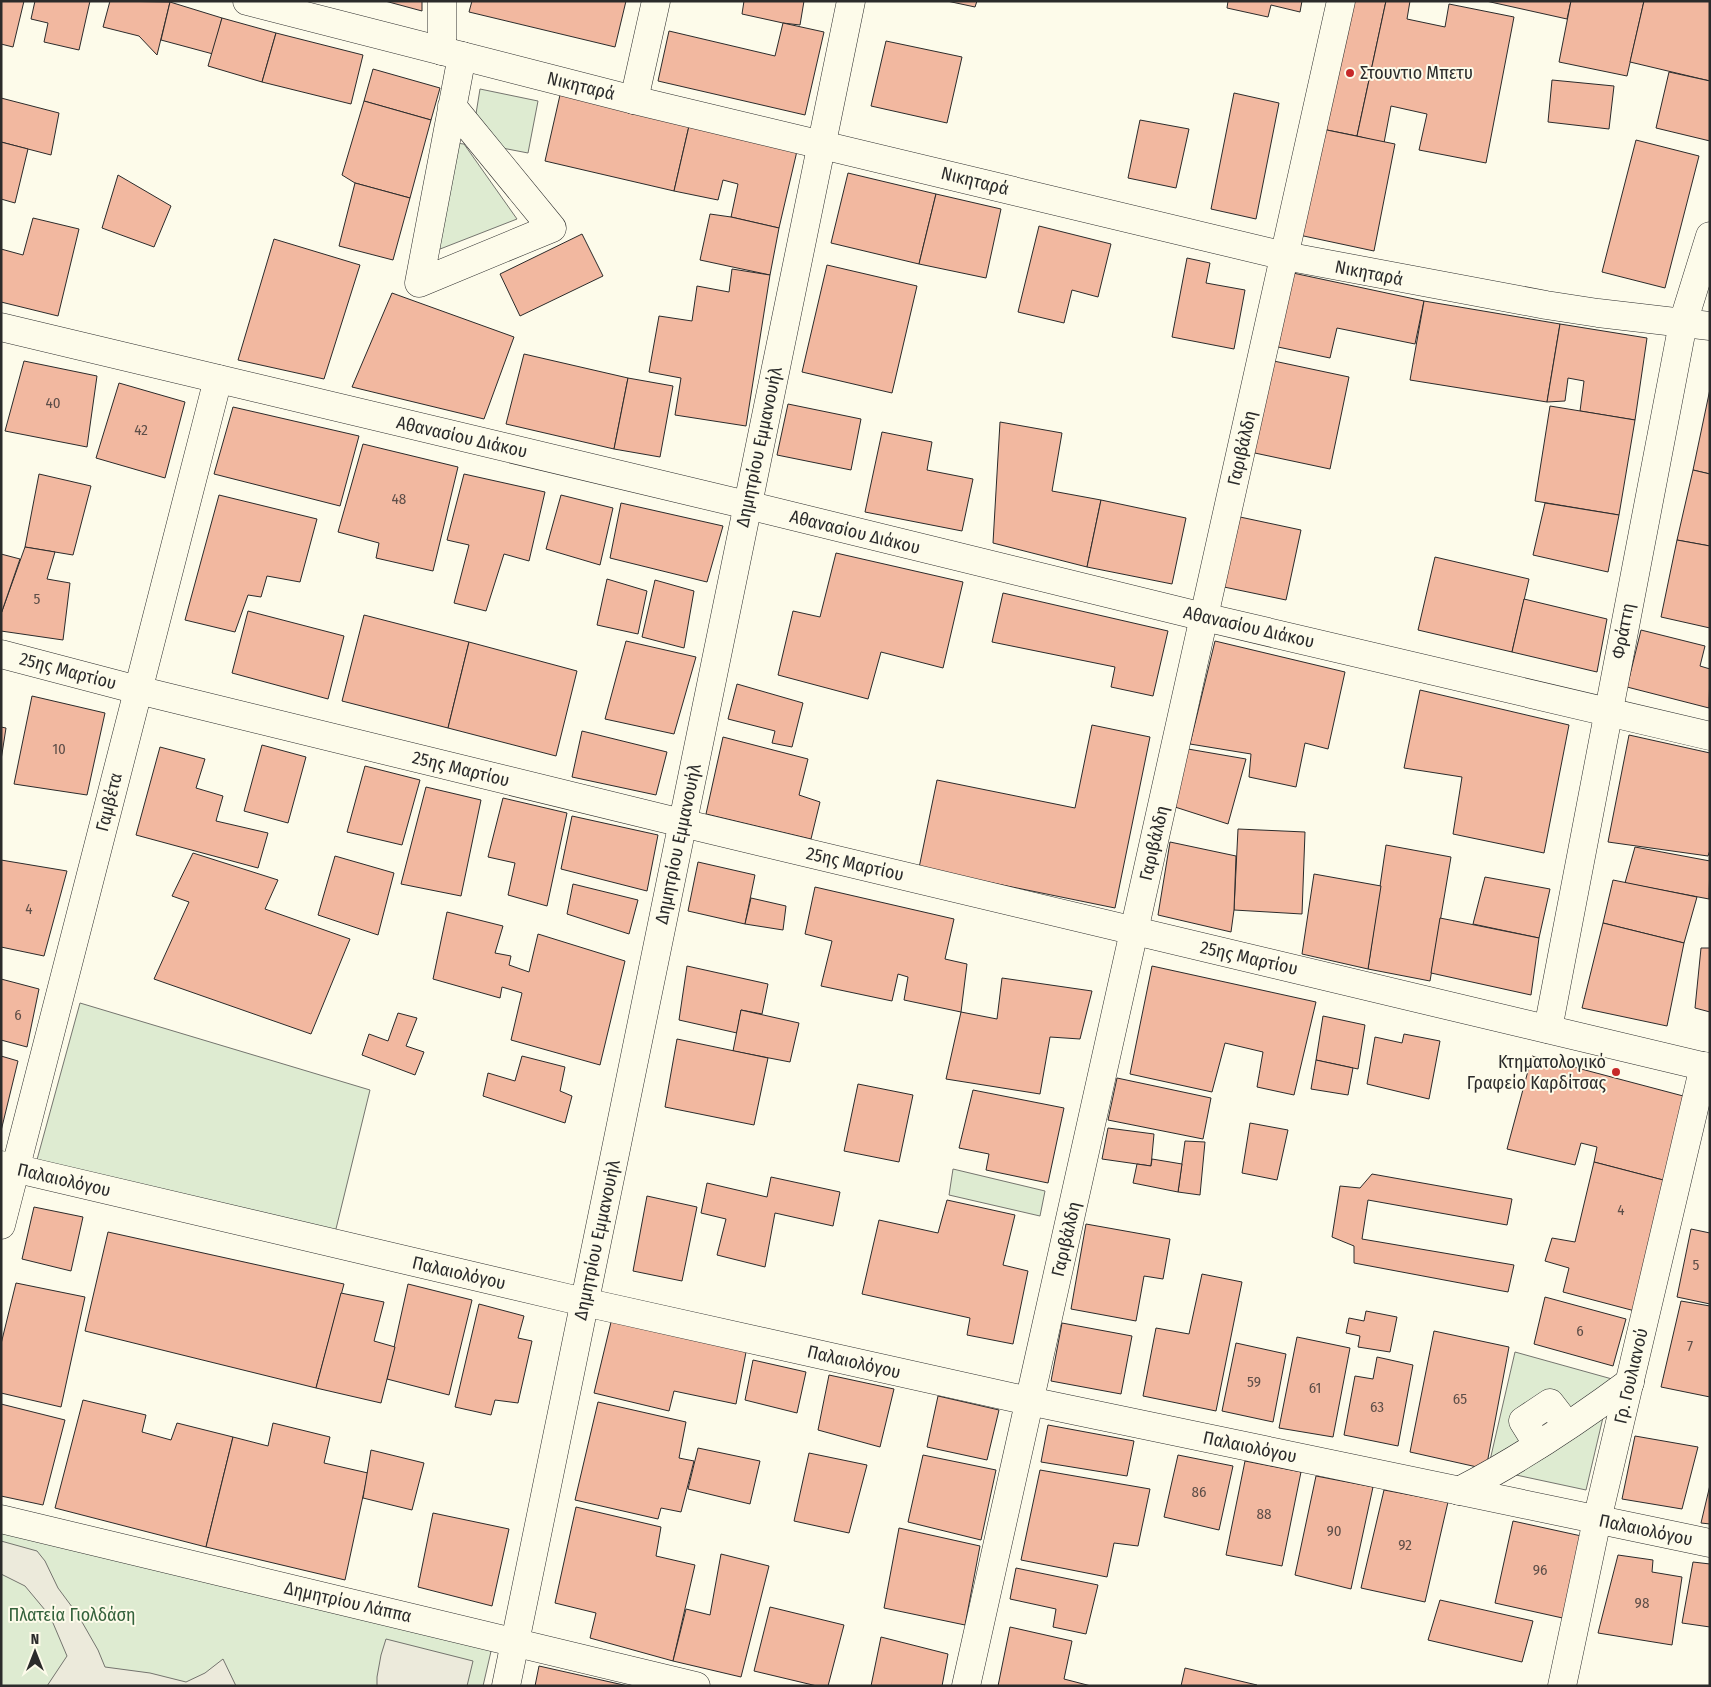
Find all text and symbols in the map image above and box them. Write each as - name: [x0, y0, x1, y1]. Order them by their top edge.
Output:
- place label: Στουντιο Μπετυ: [1360, 62, 1473, 84]
- street label: Νικηταρά: [545, 67, 617, 105]
- marker: Στουντιο Μπετυ: [1344, 67, 1356, 79]
- street label: Νικηταρά: [939, 162, 1011, 200]
- street label: Νικηταρά: [1333, 256, 1405, 290]
- street label: Δημητρίου Εμμανουήλ: [731, 364, 787, 529]
- house number: 40: [45, 394, 61, 412]
- street label: Γαριβάλδη: [1223, 408, 1261, 488]
- street label: Αθανασίου Διάκου: [394, 411, 530, 463]
- house number: 42: [134, 421, 148, 439]
- house number: 48: [392, 490, 406, 508]
- street label: Αθανασίου Διάκου: [787, 505, 923, 559]
- house number: 5: [34, 590, 41, 608]
- street label: Αθανασίου Διάκου: [1181, 601, 1317, 653]
- street label: Φράττη: [1607, 601, 1639, 661]
- street label: 25ης Μαρτίου: [17, 647, 119, 695]
- house number: 10: [52, 740, 66, 758]
- street label: 25ης Μαρτίου: [410, 746, 512, 792]
- street label: Δημητρίου Εμμανουήλ: [650, 761, 706, 926]
- street label: Γαμβέτα: [91, 770, 127, 834]
- street label: Γαριβάλδη: [1135, 803, 1173, 883]
- street label: 25ης Μαρτίου: [804, 842, 906, 886]
- house number: 4: [25, 900, 33, 918]
- street label: 25ης Μαρτίου: [1198, 936, 1300, 980]
- house number: 6: [14, 1006, 22, 1024]
- place label: Κτηματολογικό Γραφείο Καρδίτσας: [1467, 1051, 1606, 1094]
- marker: Κτηματολογικό Γραφείο Καρδίτσας: [1610, 1066, 1622, 1078]
- street label: Δημητρίου Εμμανουήλ: [569, 1157, 625, 1322]
- street label: Παλαιολόγου: [15, 1159, 113, 1201]
- street label: Γαριβάλδη: [1047, 1199, 1085, 1279]
- house number: 4: [1617, 1201, 1625, 1219]
- street label: Παλαιολόγου: [410, 1252, 508, 1294]
- house number: 5: [1693, 1256, 1700, 1274]
- house number: 6: [1576, 1322, 1584, 1340]
- street label: Γρ. Γουλιανού: [1609, 1326, 1653, 1426]
- house number: 7: [1687, 1337, 1693, 1355]
- street label: Παλαιολόγου: [805, 1341, 903, 1383]
- house number: 59: [1247, 1373, 1261, 1391]
- house number: 61: [1309, 1379, 1321, 1397]
- house number: 65: [1453, 1390, 1467, 1408]
- house number: 63: [1370, 1398, 1384, 1416]
- street label: Παλαιολόγου: [1201, 1426, 1299, 1468]
- house number: 86: [1192, 1483, 1206, 1501]
- house number: 88: [1256, 1505, 1272, 1523]
- street label: Παλαιολόγου: [1597, 1509, 1695, 1551]
- house number: 90: [1326, 1522, 1342, 1540]
- house number: 92: [1398, 1536, 1412, 1554]
- house number: 96: [1533, 1561, 1547, 1579]
- street label: Δημητρίου Λάππα: [282, 1577, 414, 1627]
- house number: 98: [1635, 1594, 1649, 1612]
- park label: Πλατεία Γιολδάση: [8, 1604, 136, 1626]
- north arrow: [10, 1627, 60, 1677]
- text: N: [31, 1631, 39, 1648]

